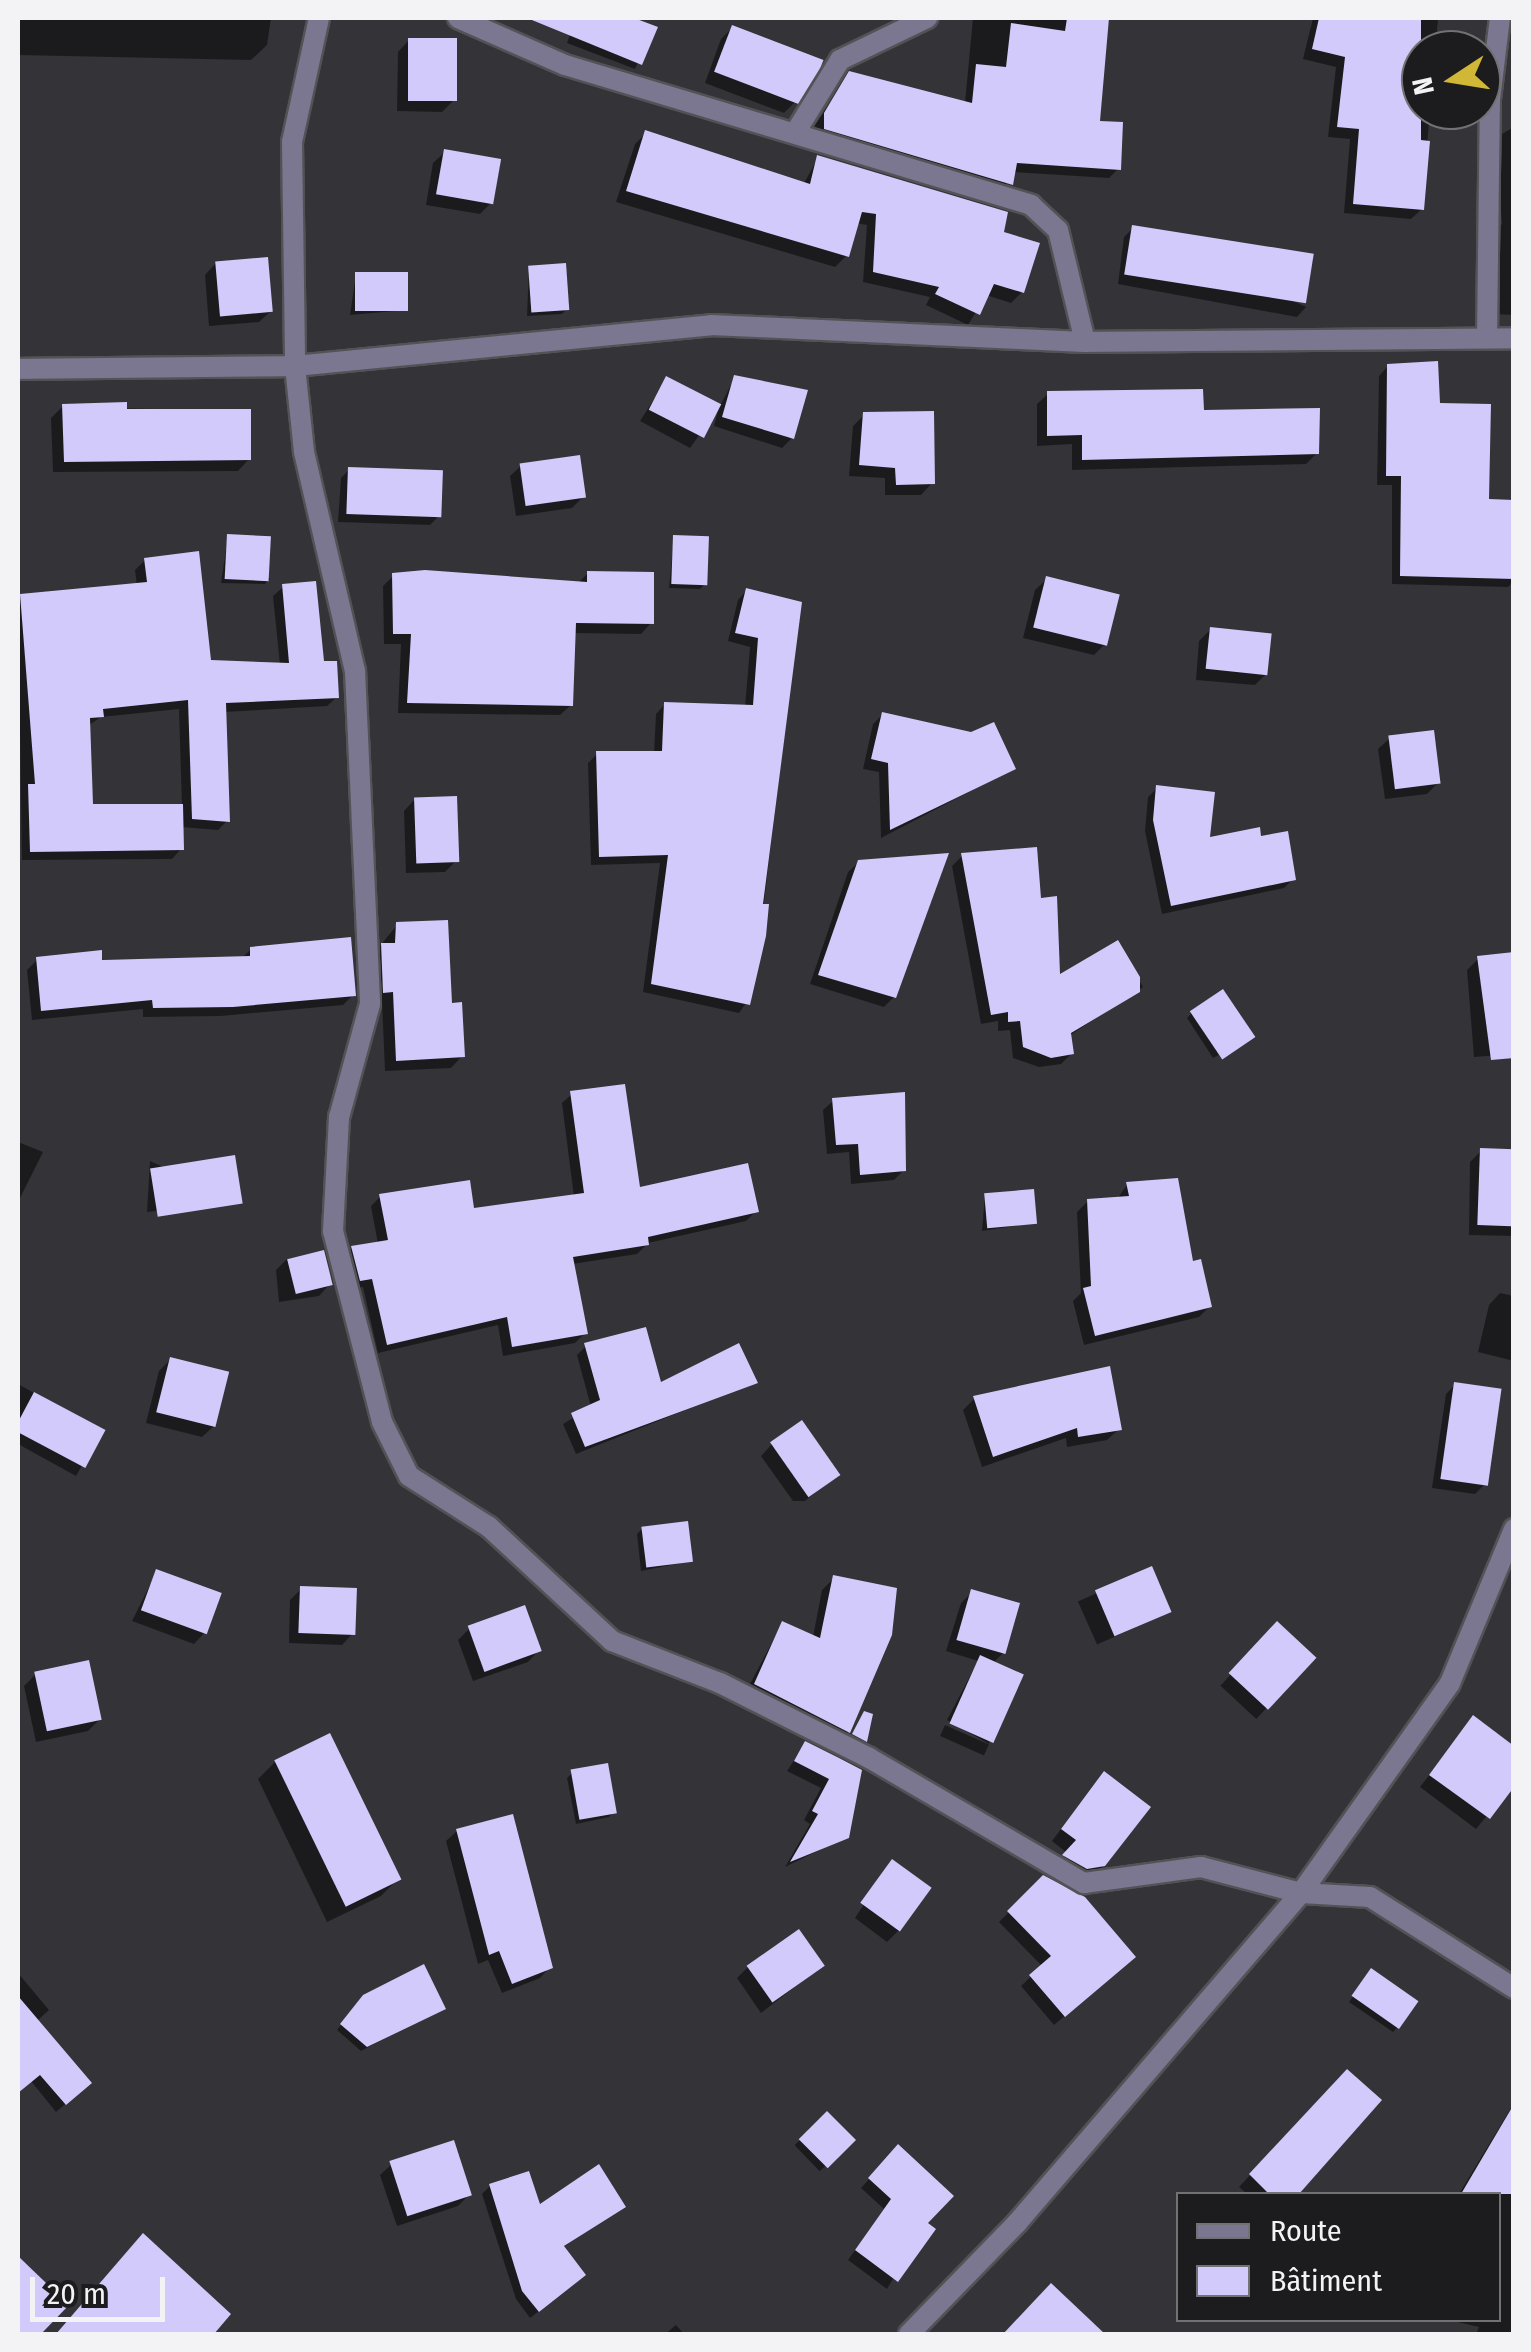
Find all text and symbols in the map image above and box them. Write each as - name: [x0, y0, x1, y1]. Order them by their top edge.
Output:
- north arrow: [1401, 30, 1501, 130]
- text: N: [1405, 74, 1441, 98]
- legend: [1176, 2192, 1501, 2322]
- text: Route: [1270, 2213, 1342, 2249]
- scale bar: [35, 2257, 170, 2319]
- text: Bâtiment: [1270, 2263, 1382, 2299]
- text: 20 m: [47, 2276, 106, 2312]

